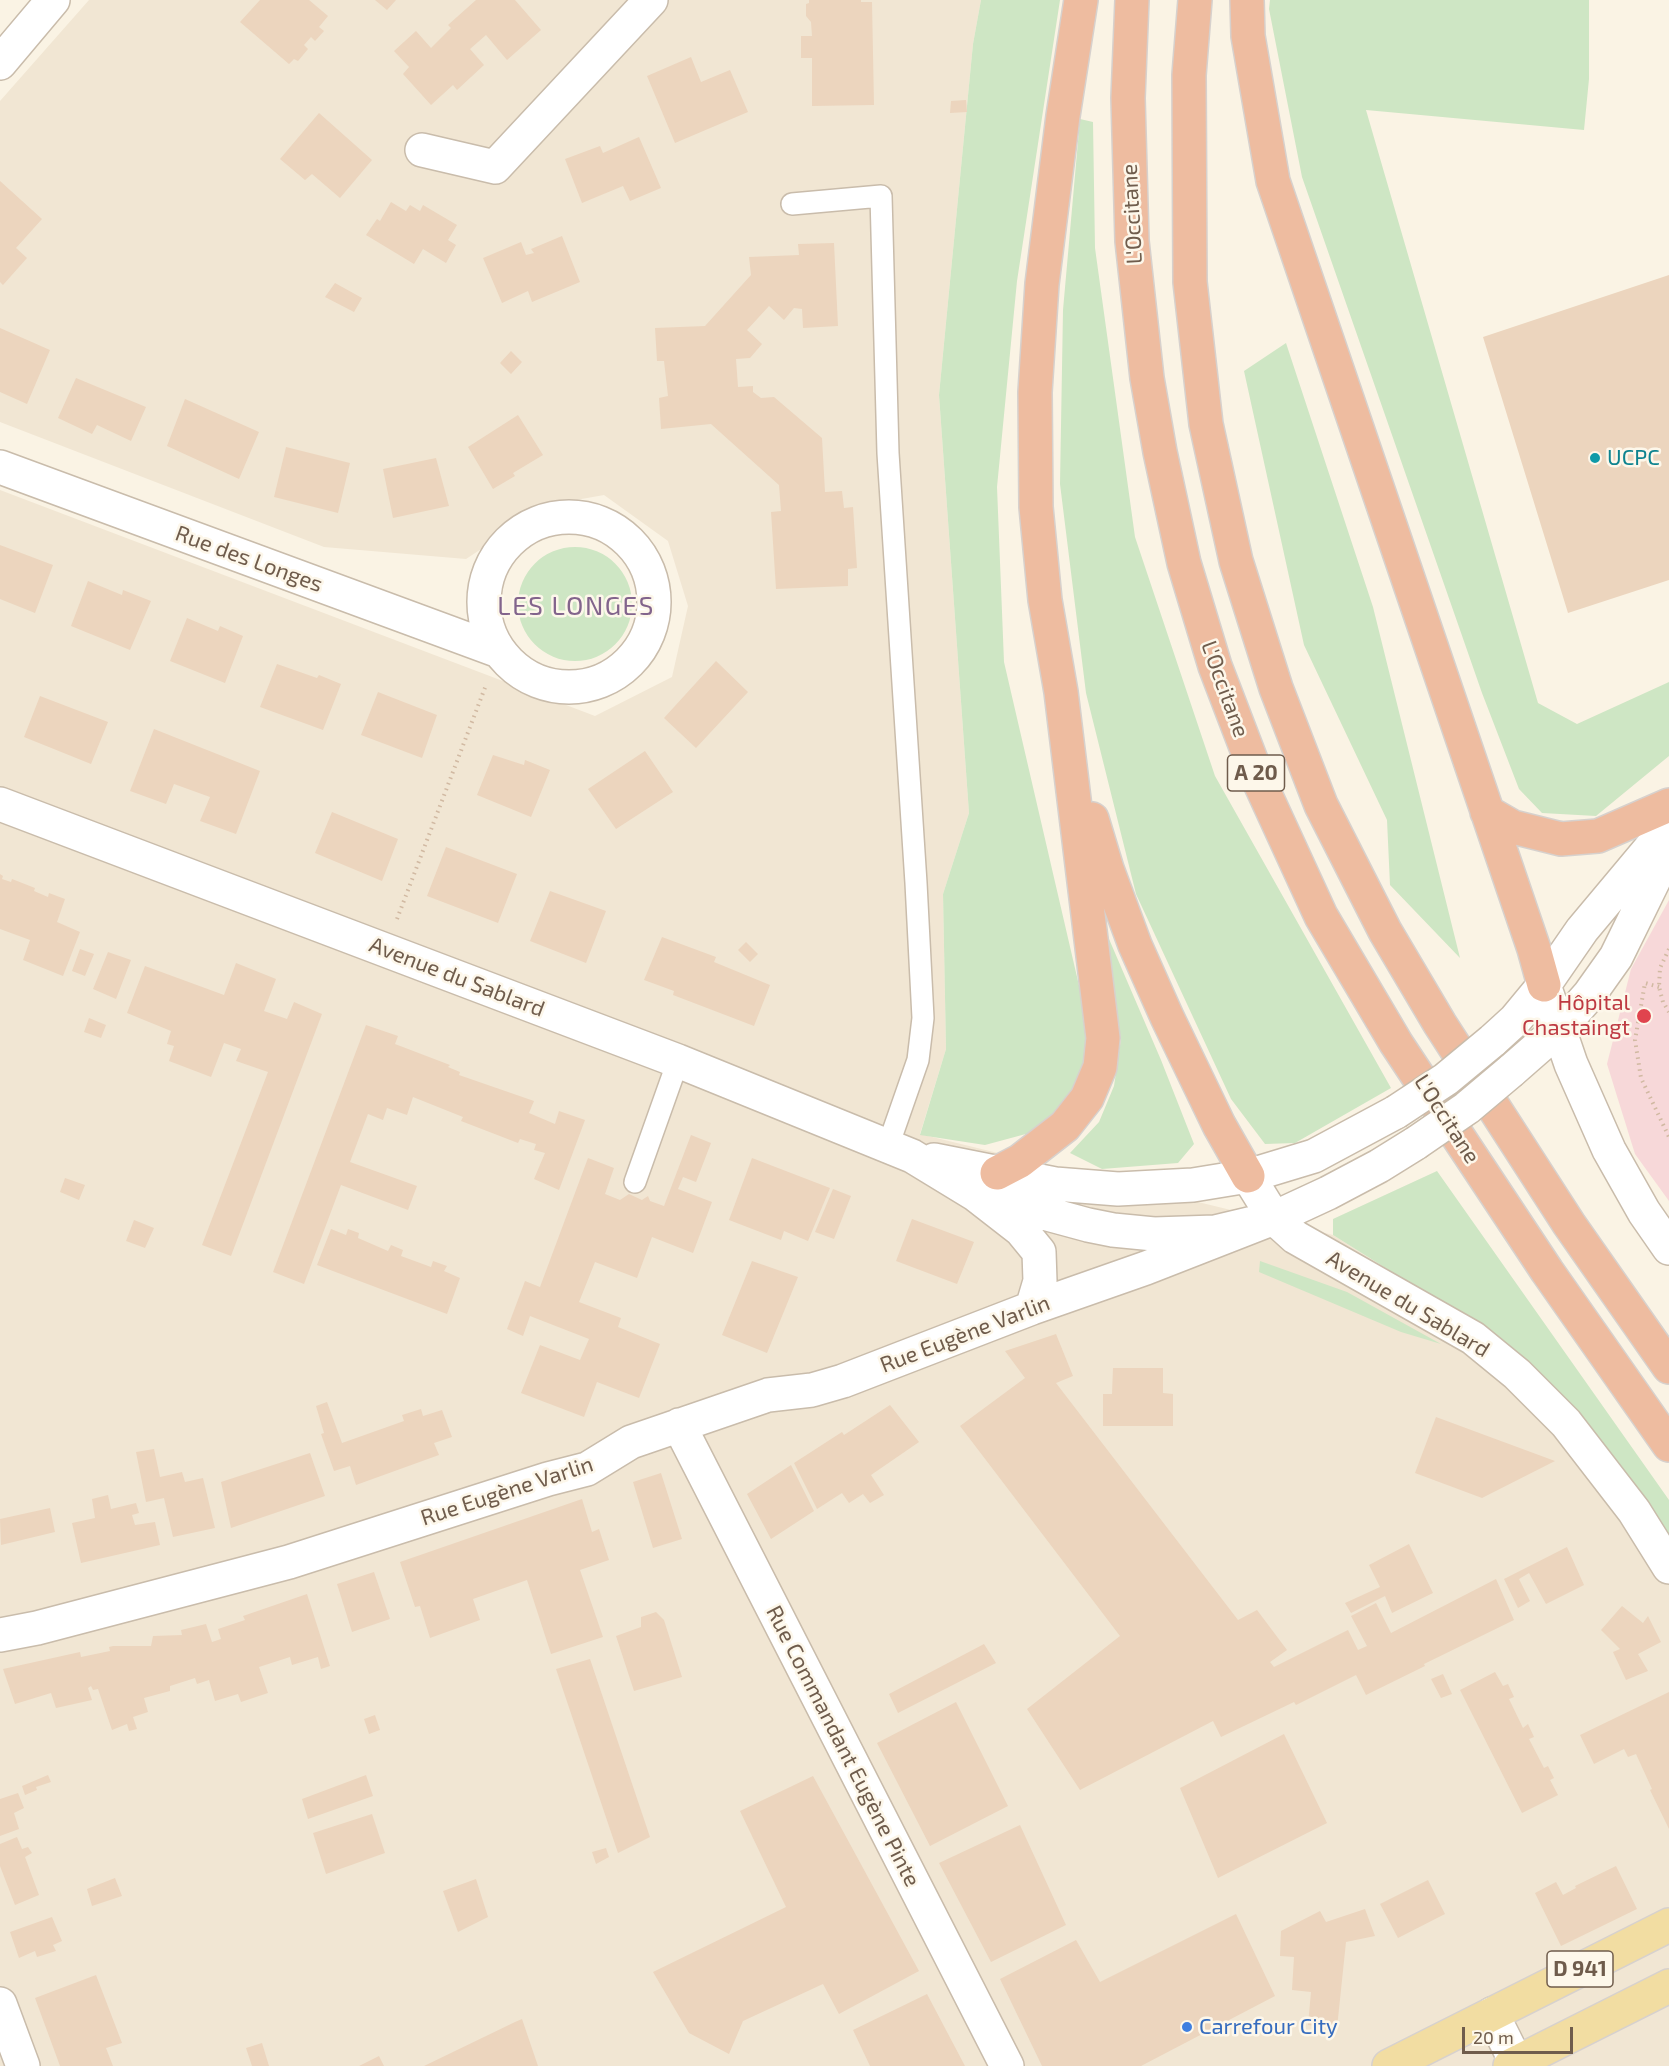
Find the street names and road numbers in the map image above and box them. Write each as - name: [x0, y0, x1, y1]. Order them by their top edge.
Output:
- street label: L'Occitane: [1116, 163, 1148, 265]
- street label: Rue des Longes: [172, 520, 326, 598]
- street label: L'Occitane: [1195, 637, 1255, 741]
- road number: A 20: [1228, 755, 1284, 791]
- street label: Avenue du Sablard: [366, 931, 548, 1023]
- street label: L'Occitane: [1409, 1070, 1485, 1168]
- street label: Avenue du Sablard: [1322, 1245, 1494, 1363]
- street label: Rue Eugène Varlin: [876, 1289, 1054, 1379]
- street label: Rue Eugène Varlin: [417, 1451, 597, 1531]
- street label: Rue Commandant Eugène Pinte: [760, 1601, 926, 1891]
- road number: D 941: [1547, 1951, 1613, 1987]

